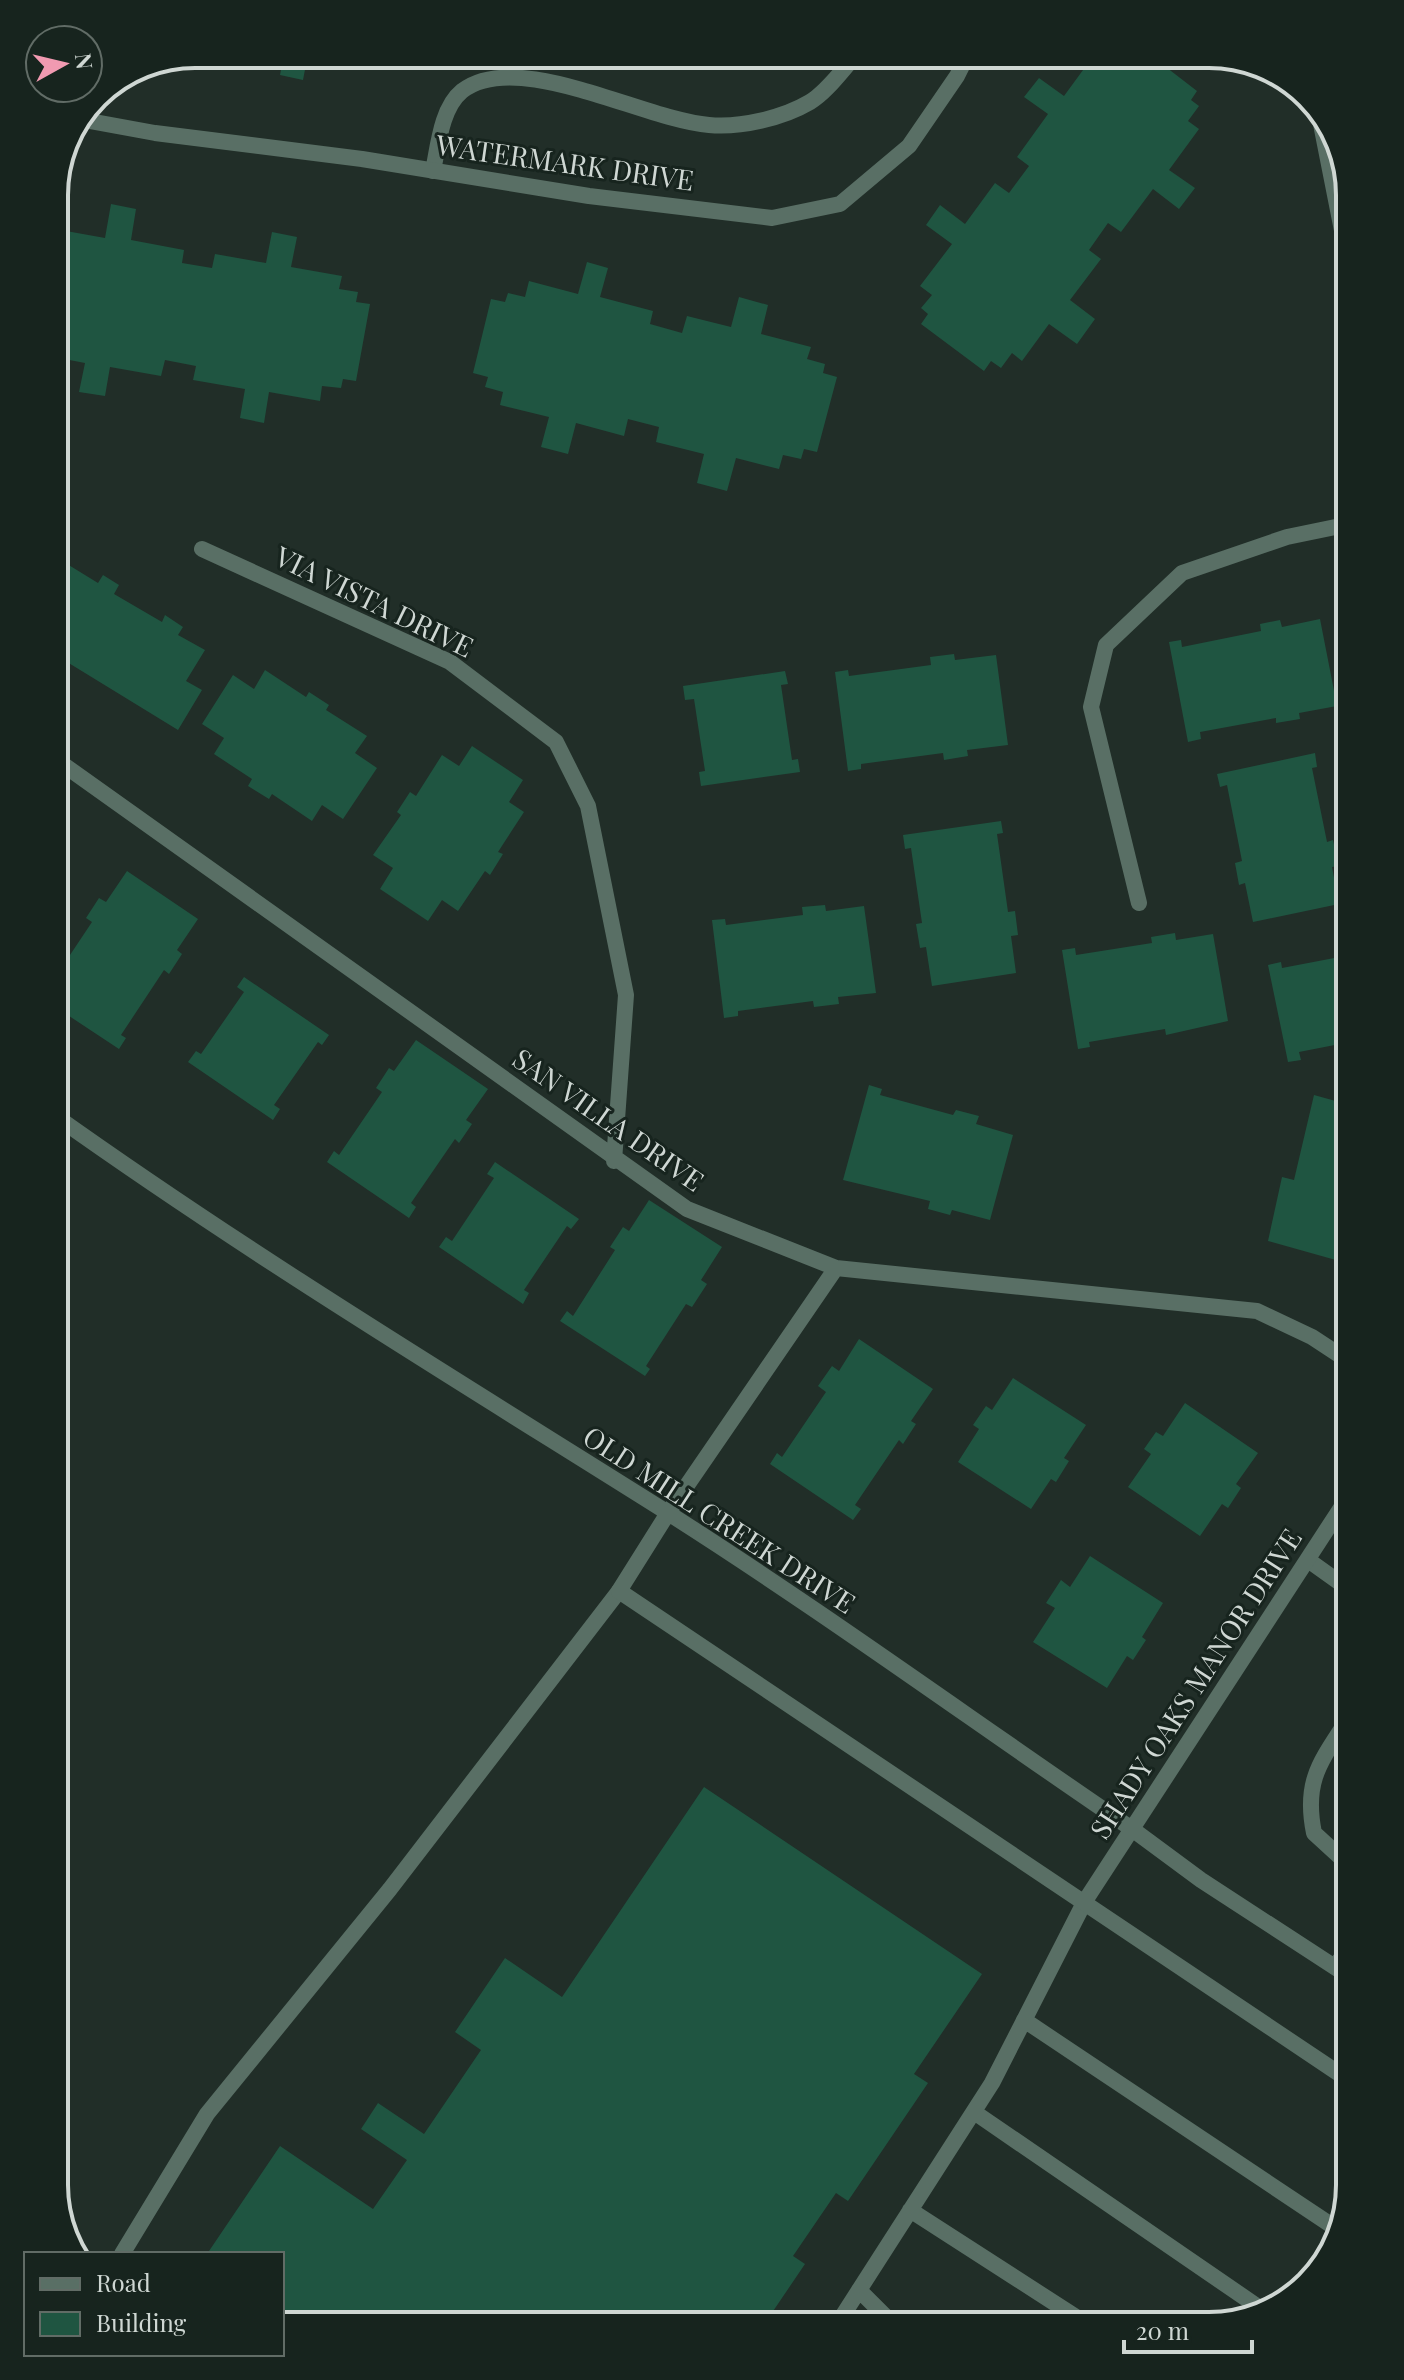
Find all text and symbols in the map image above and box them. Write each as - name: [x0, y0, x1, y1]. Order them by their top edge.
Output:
- north arrow: [24, 24, 104, 104]
- text: N: [69, 51, 101, 71]
- street label: WATERMARK DRIVE: [433, 125, 696, 198]
- street label: VIA VISTA DRIVE: [269, 536, 480, 665]
- street label: SAN VILLA DRIVE: [506, 1039, 712, 1198]
- street label: OLD MILL CREEK DRIVE: [577, 1417, 863, 1621]
- street label: SHADY OAKS MANOR DRIVE: [1081, 1521, 1309, 1845]
- legend: [24, 2252, 284, 2356]
- text: Road: [96, 2266, 151, 2298]
- scale bar: [1124, 2304, 1252, 2354]
- text: Building: [96, 2306, 187, 2338]
- text: 20 m: [1136, 2314, 1189, 2346]

